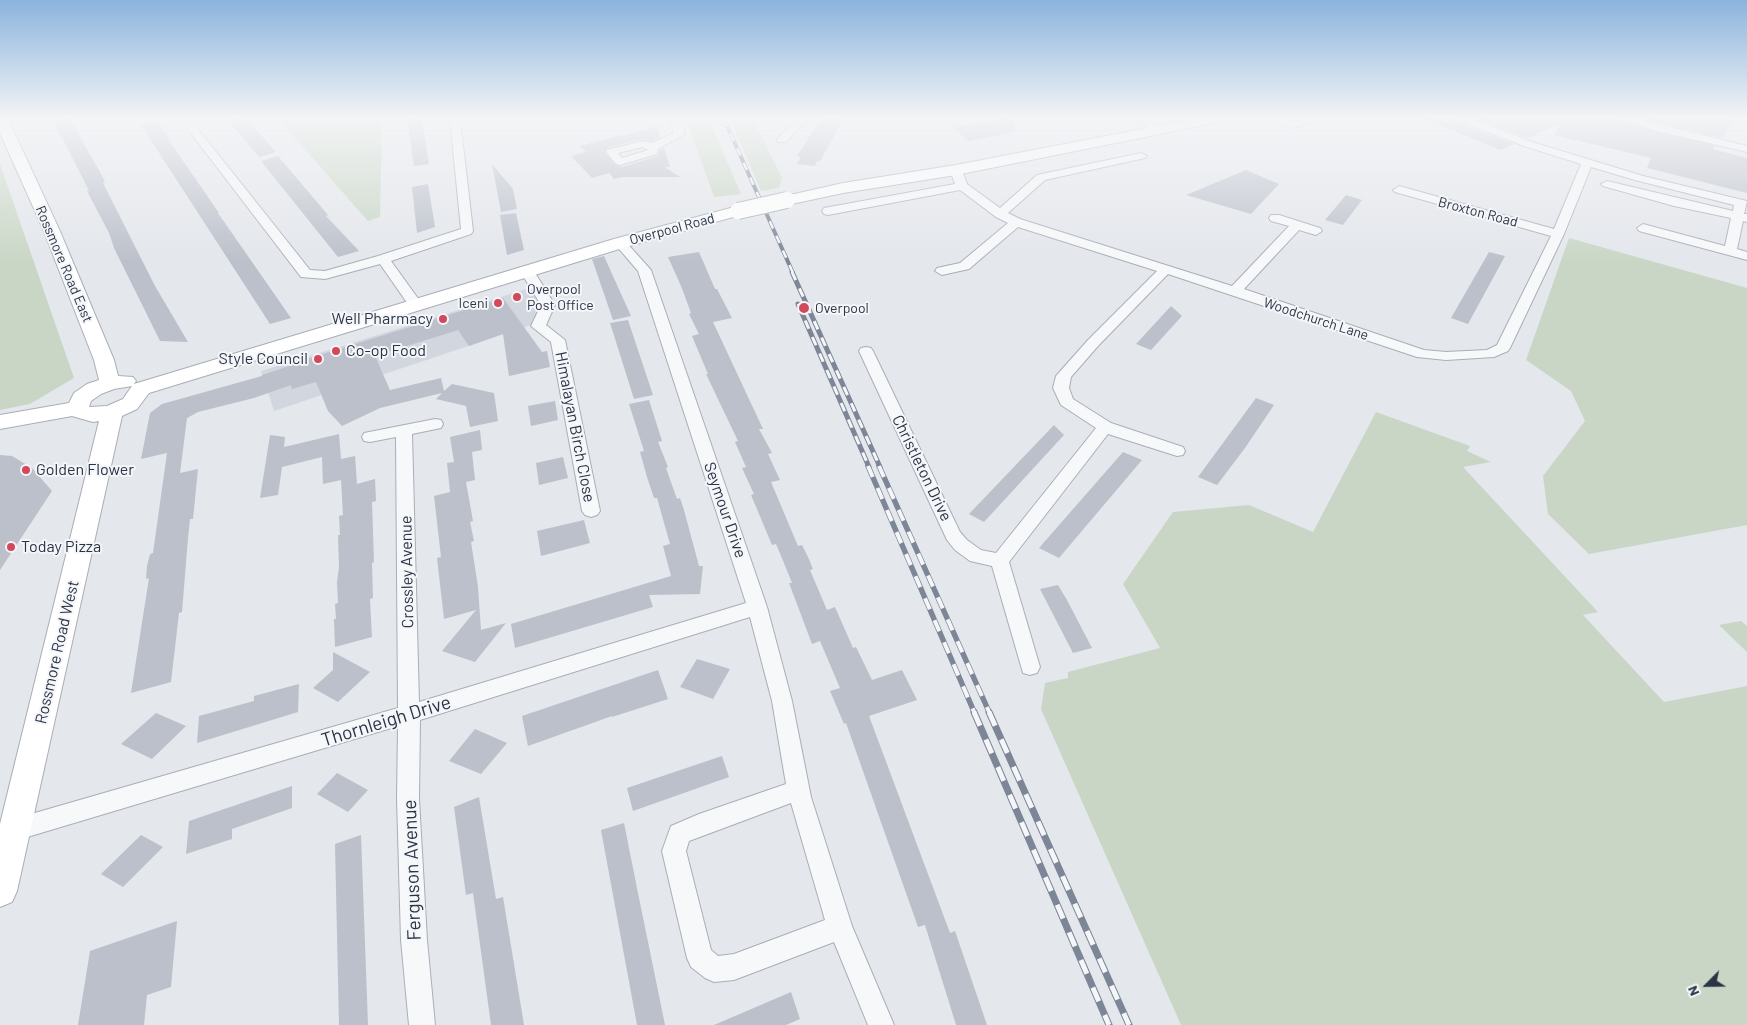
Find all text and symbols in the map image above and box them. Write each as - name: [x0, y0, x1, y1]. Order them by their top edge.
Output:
- street label: Broxton Road: [1436, 193, 1520, 231]
- street label: Rossmore Road East: [32, 203, 96, 325]
- street label: Overpool Road: [628, 210, 716, 248]
- place label: Overpool Post Office: [527, 281, 594, 314]
- marker: Overpool Post Office: [511, 291, 523, 303]
- street label: Woodchurch Lane: [1261, 294, 1371, 344]
- place label: Iceni: [459, 295, 488, 311]
- marker: Iceni: [492, 297, 504, 309]
- place label: Overpool: [815, 300, 869, 316]
- marker: Overpool: [797, 301, 811, 315]
- place label: Well Pharmacy: [332, 309, 433, 329]
- marker: Well Pharmacy: [437, 313, 449, 325]
- place label: Co-op Food: [346, 341, 426, 361]
- marker: Co-op Food: [330, 345, 342, 357]
- place label: Style Council: [218, 349, 308, 369]
- street label: Himalayan Birch Close: [551, 350, 599, 504]
- marker: Style Council: [312, 353, 324, 365]
- street label: Christleton Drive: [888, 412, 956, 524]
- place label: Golden Flower: [36, 460, 134, 480]
- street label: Seymour Drive: [700, 460, 750, 560]
- marker: Golden Flower: [20, 464, 32, 476]
- street label: Crossley Avenue: [396, 515, 418, 629]
- place label: Today Pizza: [21, 537, 101, 557]
- marker: Today Pizza: [5, 541, 17, 553]
- street label: Rossmore Road West: [31, 578, 83, 726]
- street label: Thornleigh Drive: [318, 690, 454, 752]
- street label: Ferguson Avenue: [398, 799, 426, 941]
- north arrow: [1682, 960, 1732, 1010]
- text: N: [1683, 983, 1702, 999]

